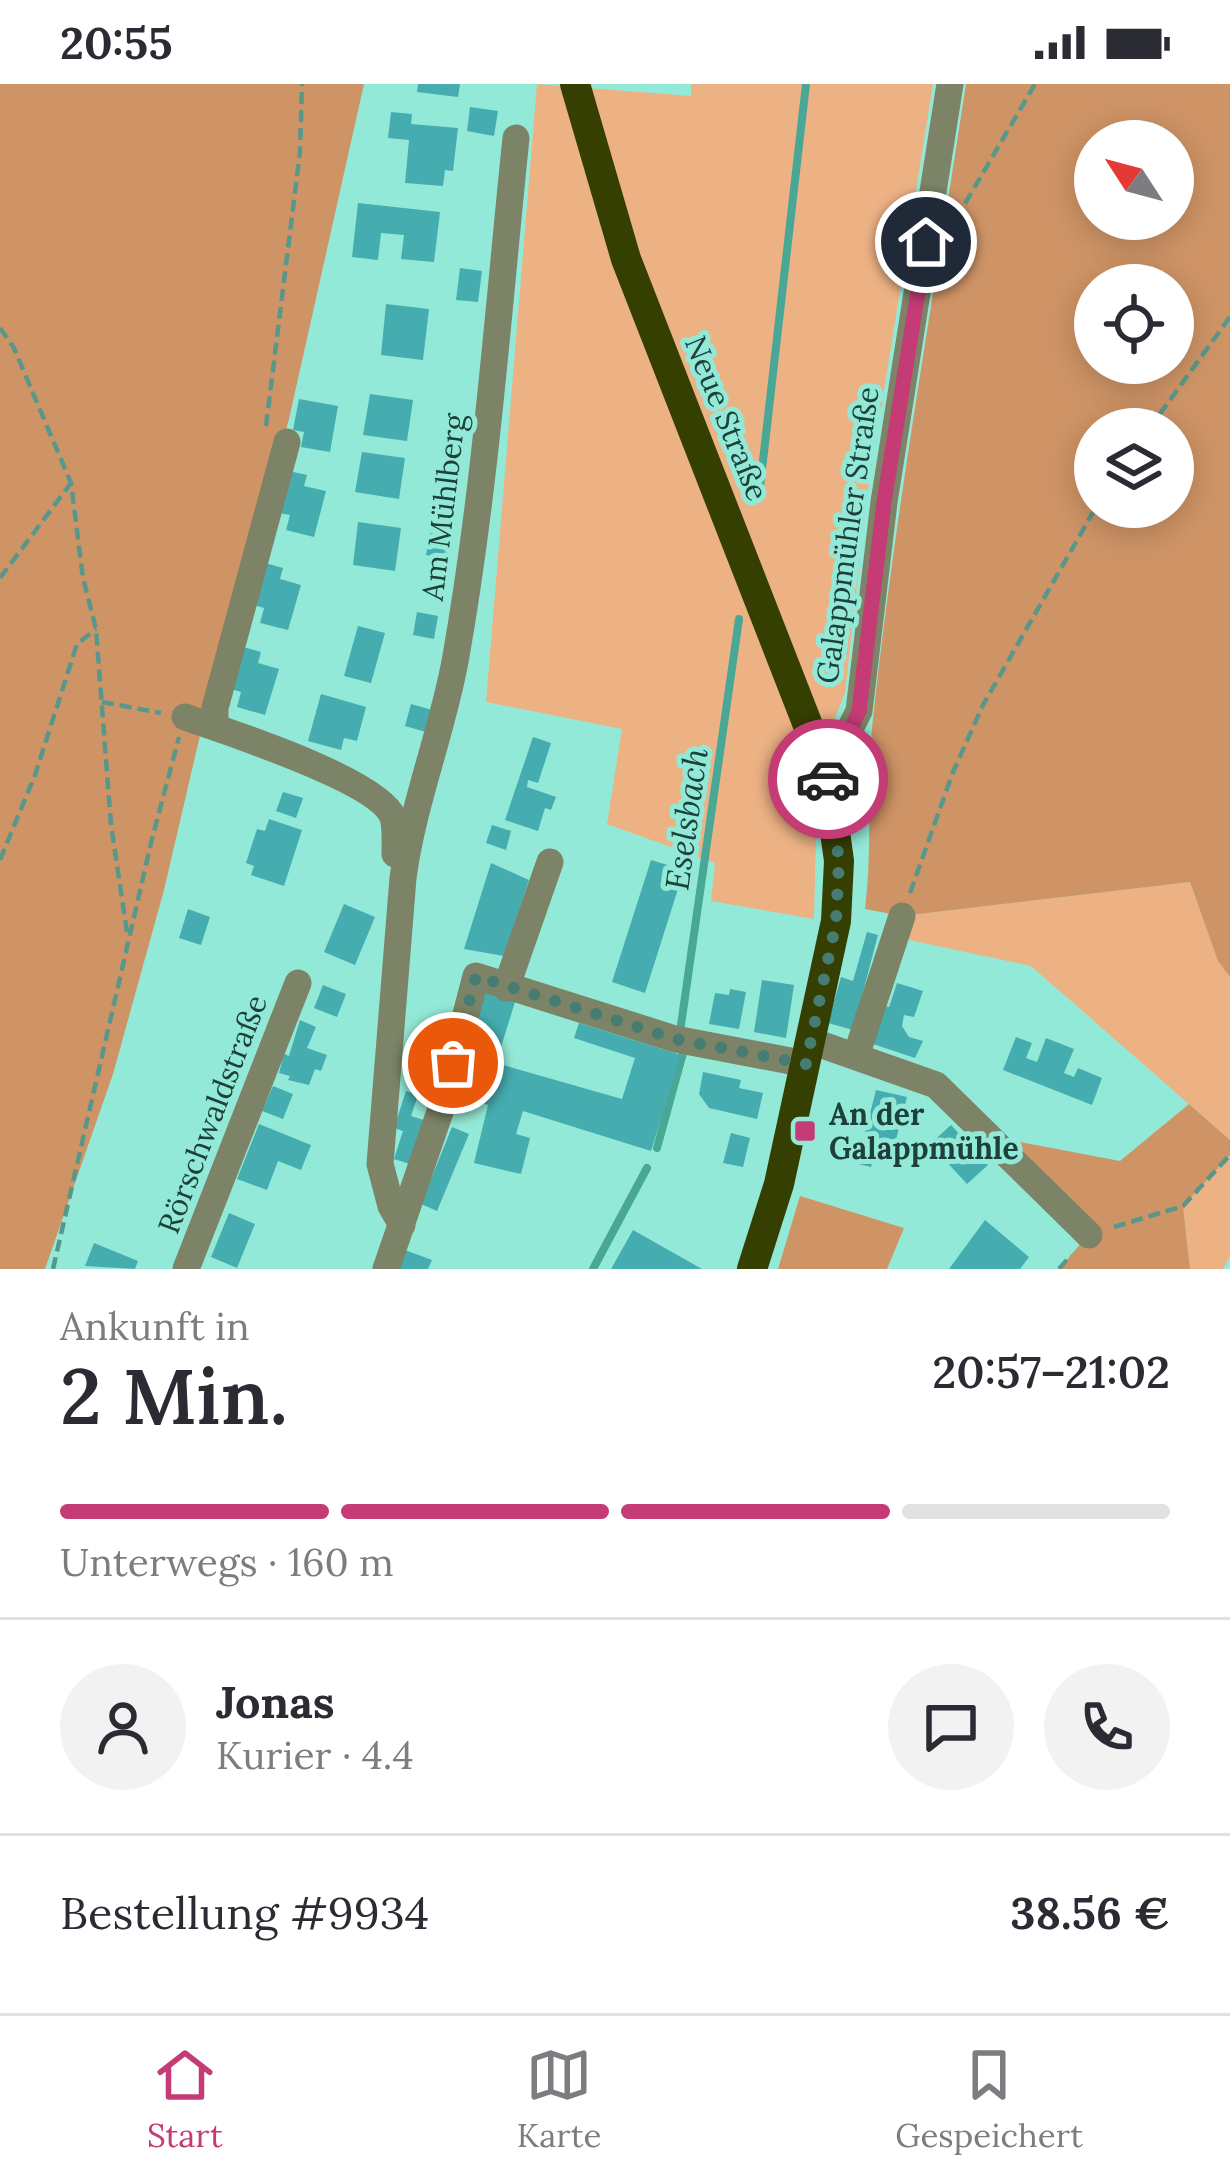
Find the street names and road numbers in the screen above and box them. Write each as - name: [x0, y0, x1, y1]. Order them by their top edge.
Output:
- street label: Neue Straße: [677, 330, 777, 506]
- street label: Galappmühler Straße: [807, 384, 887, 686]
- street label: Am Mühlberg: [413, 410, 474, 604]
- street label: Rörschwaldstraße: [149, 989, 275, 1239]

